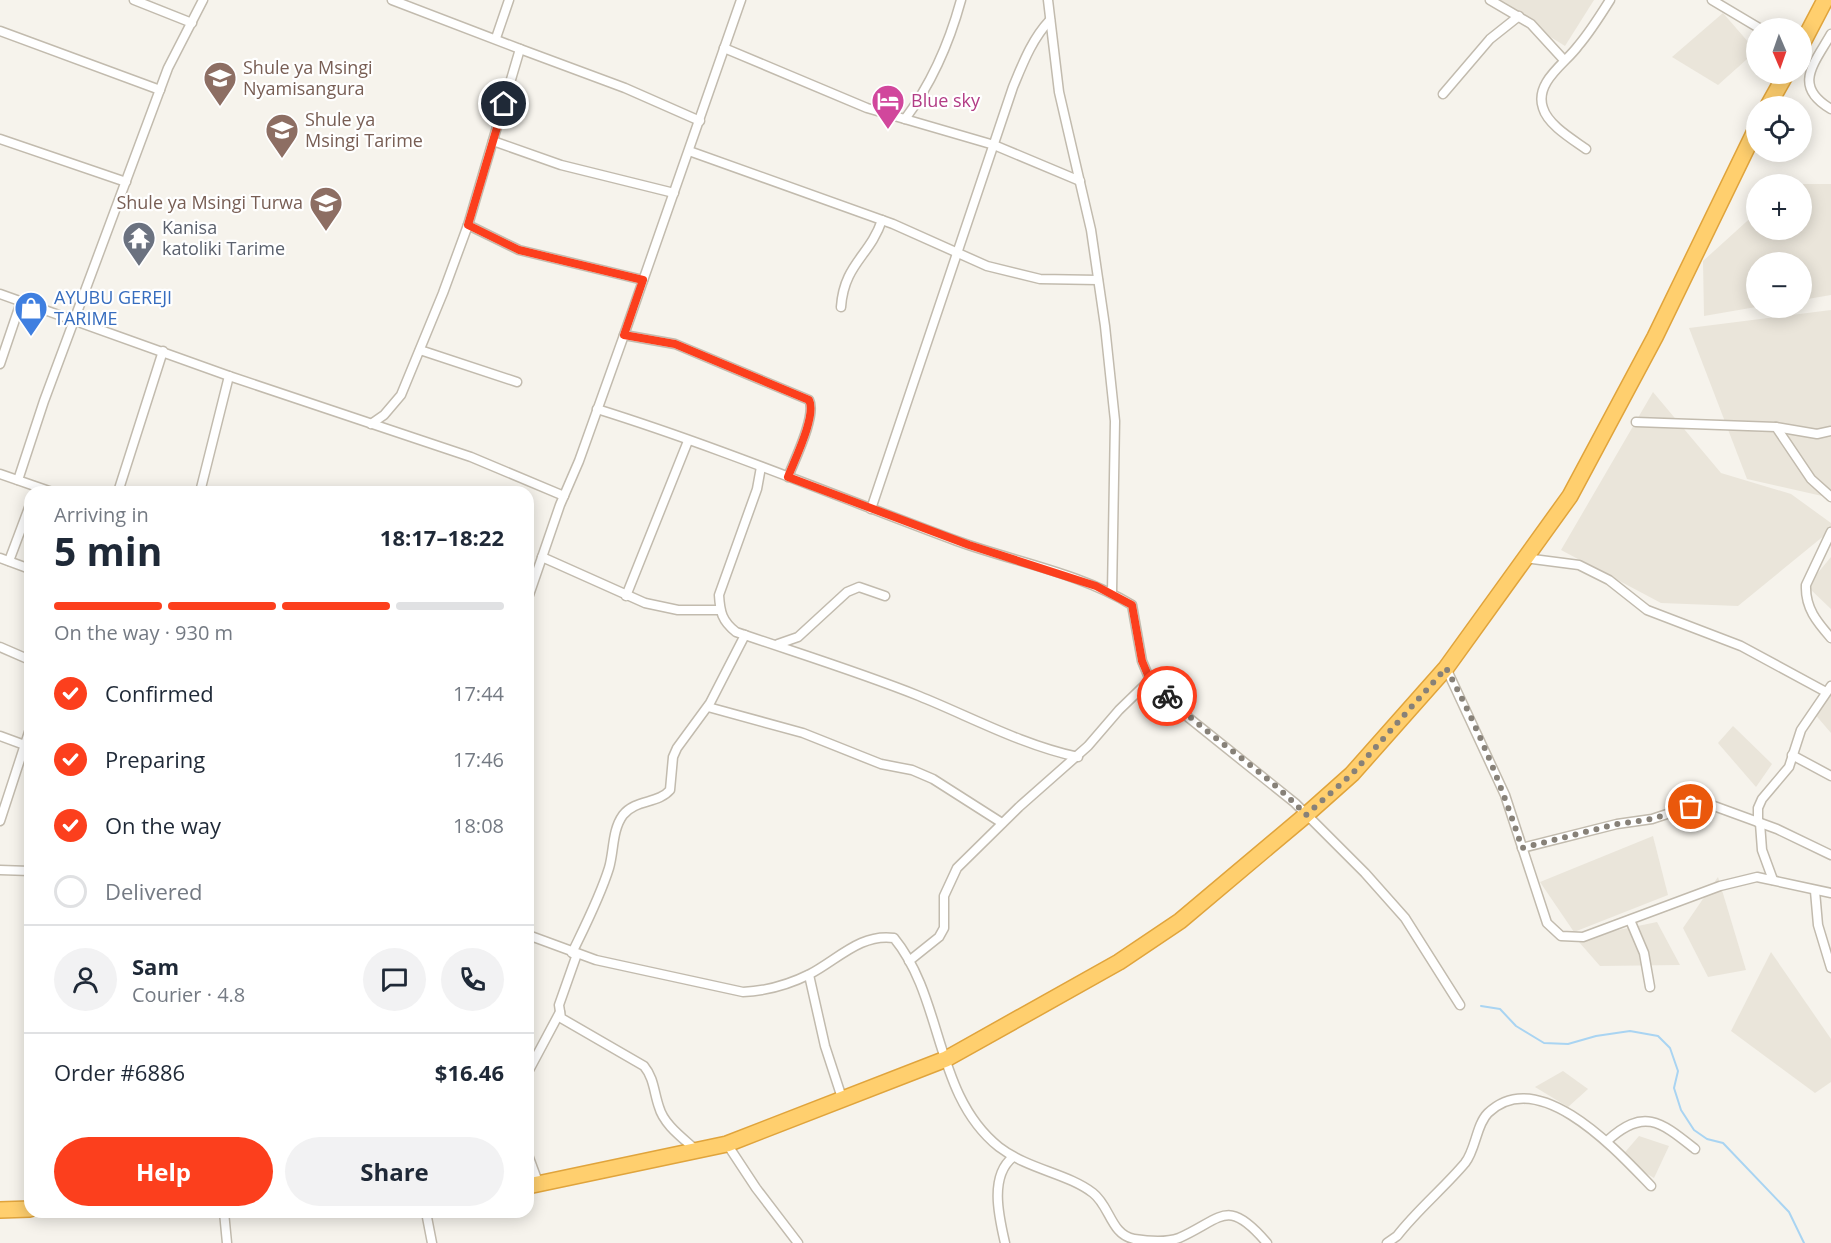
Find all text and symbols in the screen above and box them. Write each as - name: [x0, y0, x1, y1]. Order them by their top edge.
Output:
- north arrow: [1746, 18, 1812, 84]
- map controls: [1746, 18, 1812, 318]
- place label: Shule ya Msingi Nyamisangura: [243, 55, 373, 100]
- school or university icon: Shule ya Msingi Nyamisangura: [202, 60, 238, 107]
- pin: [478, 78, 529, 129]
- hotel icon: Blue sky: [870, 83, 906, 130]
- icon: home: [487, 87, 520, 120]
- place label: Blue sky: [911, 88, 981, 112]
- button: locate: [1746, 96, 1812, 162]
- place label: Shule ya Msingi Tarime: [305, 107, 423, 152]
- school or university icon: Shule ya Msingi Tarime: [264, 112, 300, 159]
- button: +: [1746, 174, 1812, 240]
- school or university icon: Shule ya Msingi Turwa: [308, 185, 344, 232]
- place label: Shule ya Msingi Turwa: [116, 190, 303, 214]
- place label: Kanisa katoliki Tarime: [162, 215, 285, 260]
- temple icon: Kanisa katoliki Tarime: [121, 220, 157, 267]
- button: −: [1746, 252, 1812, 318]
- place label: AYUBU GEREJI TARIME: [54, 285, 172, 330]
- shop icon: AYUBU GEREJI TARIME: [13, 290, 49, 337]
- text: Arriving in: [54, 501, 149, 528]
- text: 18:17–18:22: [380, 522, 504, 552]
- text: 5 min: [54, 524, 162, 577]
- text: On the way · 930 m: [54, 619, 233, 646]
- courier: [1137, 666, 1197, 726]
- icon: check: [54, 677, 87, 710]
- text: Confirmed: [105, 678, 214, 708]
- text: 17:44: [453, 680, 504, 707]
- icon: bike: [1151, 680, 1184, 713]
- icon: check: [54, 743, 87, 776]
- text: Preparing: [105, 744, 205, 774]
- text: 17:46: [453, 746, 504, 773]
- pin: [1665, 781, 1716, 832]
- icon: bag: [1674, 790, 1707, 823]
- icon: check: [54, 809, 87, 842]
- text: On the way: [105, 810, 221, 840]
- text: 18:08: [453, 812, 504, 839]
- text: Delivered: [105, 876, 203, 906]
- button: person: [54, 948, 117, 1011]
- button: chat: [363, 948, 426, 1011]
- button: phone: [441, 948, 504, 1011]
- text: Sam: [132, 951, 179, 981]
- text: Courier · 4.8: [132, 981, 245, 1008]
- text: Order #6886: [54, 1057, 185, 1087]
- text: $16.46: [435, 1057, 504, 1087]
- button: Help: [54, 1137, 273, 1206]
- button: Share: [285, 1137, 504, 1206]

